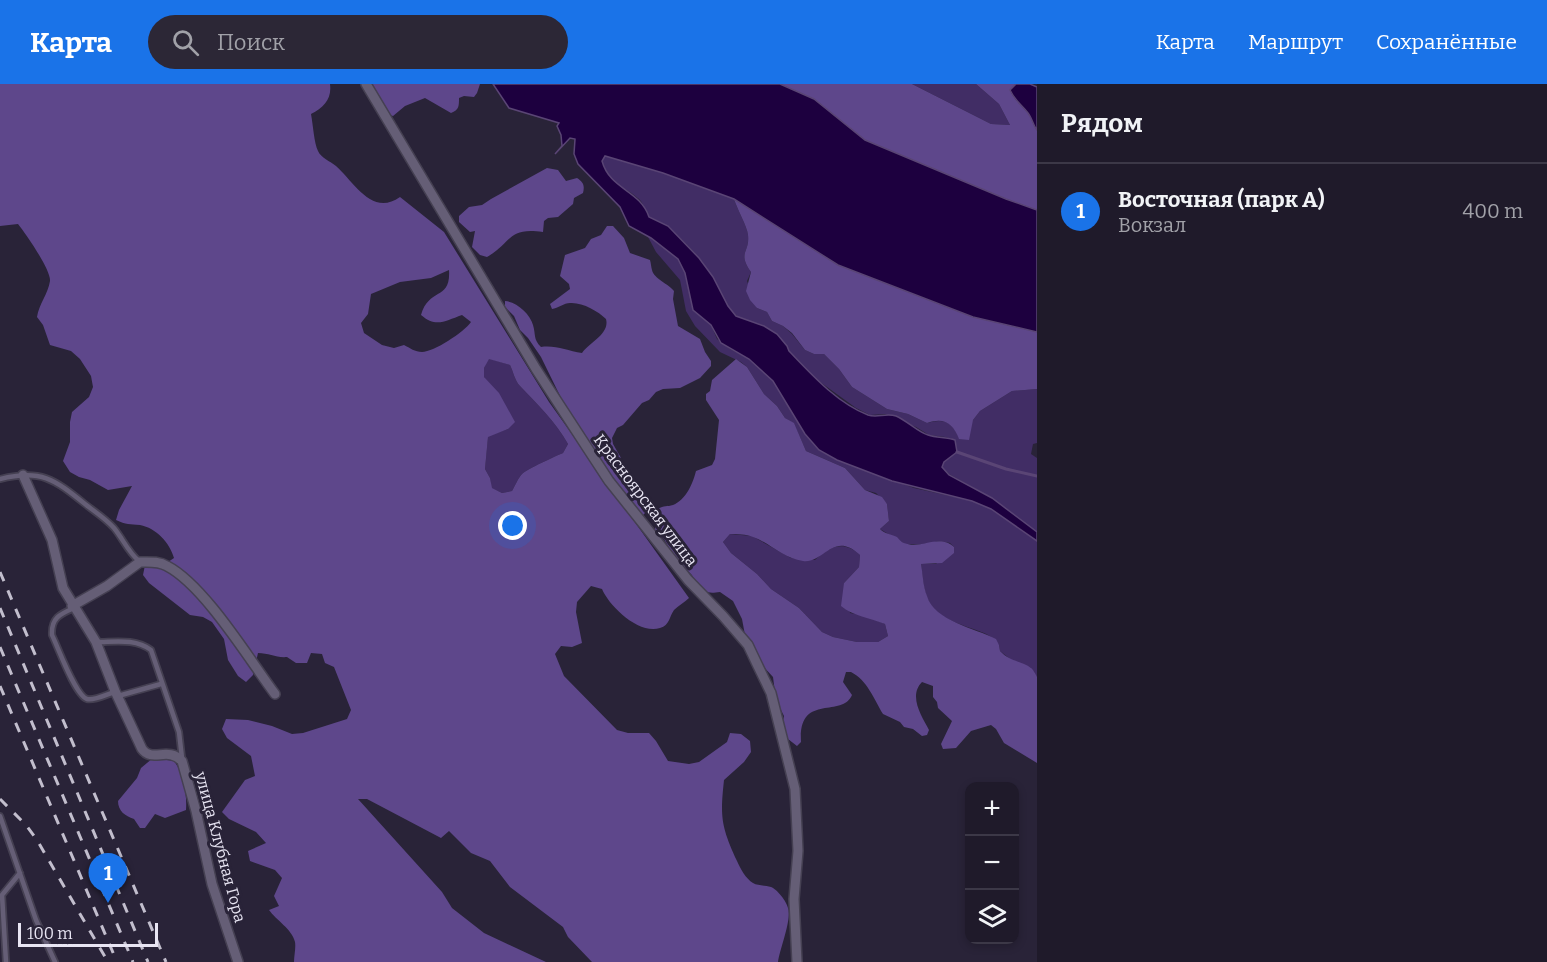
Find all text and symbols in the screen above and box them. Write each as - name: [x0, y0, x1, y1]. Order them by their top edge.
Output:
- search box: [148, 15, 568, 69]
- text: Карта: [30, 26, 112, 59]
- icon: search: [169, 26, 202, 59]
- text: Поиск: [217, 29, 285, 56]
- text: Карта: [1156, 29, 1215, 55]
- text: Маршрут: [1248, 29, 1343, 55]
- text: Сохранённые: [1376, 29, 1517, 55]
- text: Рядом: [1061, 108, 1143, 139]
- text: Восточная (парк А): [1118, 186, 1325, 213]
- text: 1: [1076, 199, 1085, 223]
- text: 400 m: [1463, 199, 1523, 223]
- text: Вокзал: [1118, 213, 1186, 237]
- street label: Красноярская улица: [590, 431, 702, 570]
- your location: [498, 511, 527, 540]
- street label: улица Клубная Гора: [191, 769, 250, 925]
- map controls: [965, 782, 1019, 944]
- button: +: [965, 782, 1019, 836]
- button: −: [965, 836, 1019, 890]
- pin: 1: [88, 854, 128, 903]
- button: layers: [965, 890, 1019, 944]
- scale bar: [18, 920, 158, 948]
- text: 100 m: [27, 924, 72, 943]

